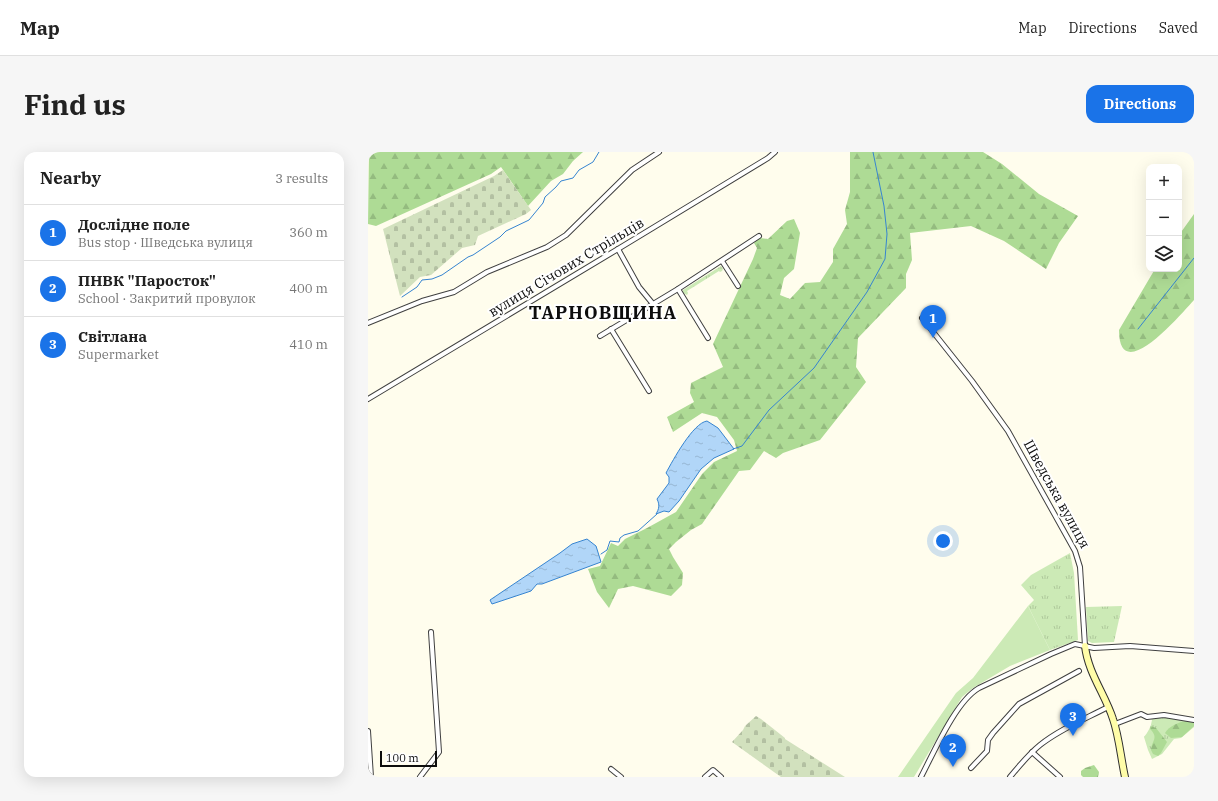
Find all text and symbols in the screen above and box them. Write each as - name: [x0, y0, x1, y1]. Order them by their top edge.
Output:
- text: Map: [20, 16, 60, 40]
- text: Map: [1018, 19, 1047, 37]
- text: Directions: [1069, 19, 1137, 37]
- text: Saved: [1159, 19, 1198, 37]
- button: Directions: [1086, 85, 1194, 123]
- text: Find us: [24, 86, 126, 123]
- map controls: [1146, 164, 1182, 272]
- button: +: [1146, 164, 1182, 200]
- text: Nearby: [40, 167, 101, 189]
- text: 3 results: [275, 170, 328, 187]
- button: −: [1146, 200, 1182, 236]
- street label: вулиця Січових Стрільців: [485, 213, 647, 321]
- text: Дослідне поле: [78, 215, 190, 234]
- text: 1: [49, 224, 57, 241]
- text: 360 m: [289, 224, 328, 241]
- text: Bus stop · Шведська вулиця: [78, 234, 253, 251]
- button: layers: [1146, 236, 1182, 272]
- text: ПНВК "Паросток": [78, 271, 216, 290]
- text: 2: [49, 280, 57, 297]
- text: 400 m: [289, 280, 328, 297]
- text: School · Закритий провулок: [78, 290, 256, 307]
- district label: ТАРНОВЩИНА: [529, 301, 677, 324]
- pin: 1: [920, 305, 946, 338]
- text: Світлана: [78, 327, 147, 346]
- text: 3: [49, 336, 57, 353]
- text: 410 m: [289, 336, 328, 353]
- text: Supermarket: [78, 346, 159, 363]
- street label: Шведська вулиця: [1020, 437, 1094, 551]
- your location: [933, 531, 953, 551]
- pin: 3: [1060, 703, 1086, 736]
- pin: 2: [940, 734, 966, 767]
- scale bar: [380, 749, 437, 768]
- text: 100 m: [386, 751, 419, 765]

